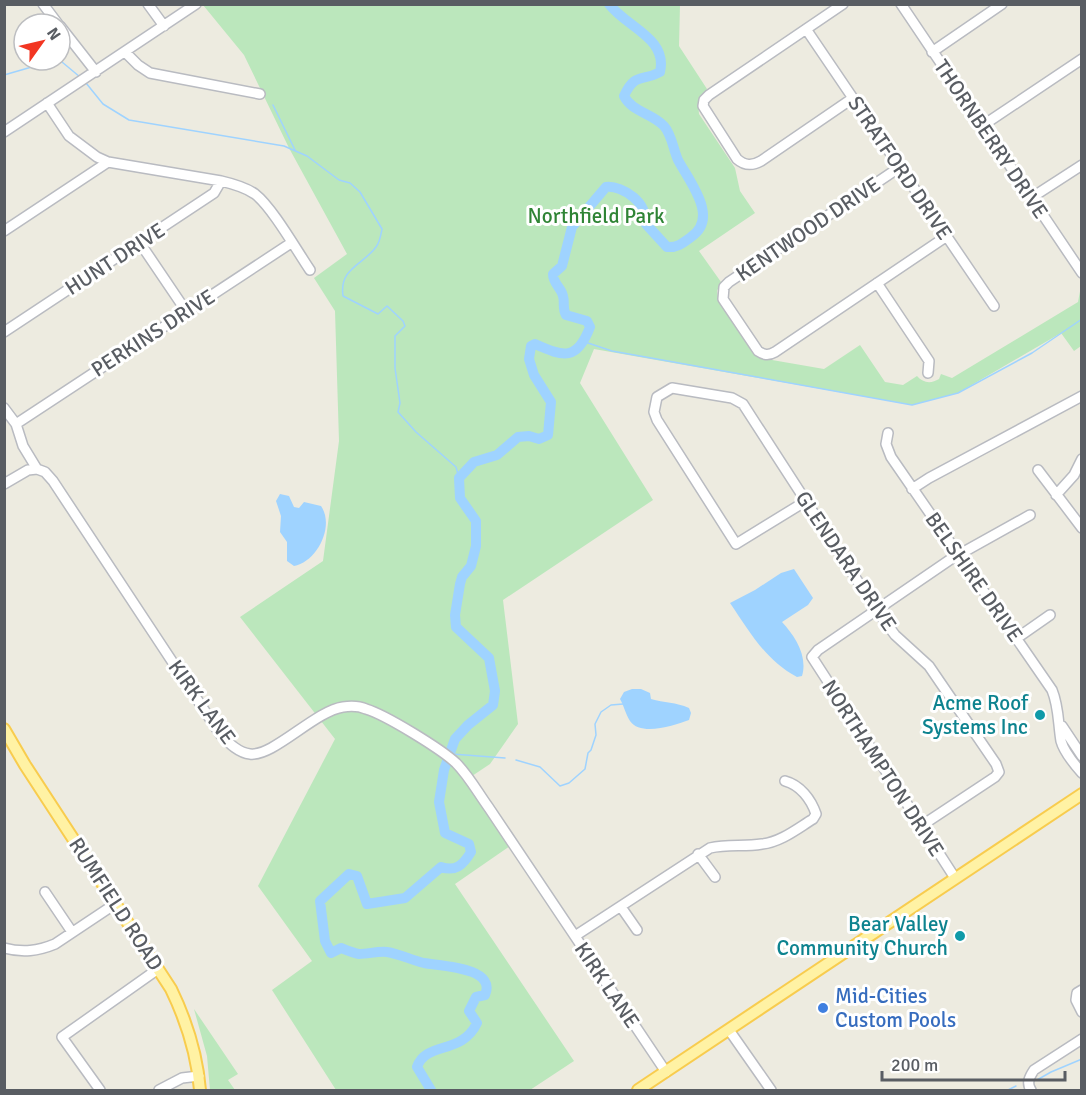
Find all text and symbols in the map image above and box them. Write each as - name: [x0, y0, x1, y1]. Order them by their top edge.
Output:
- north arrow: [12, 12, 72, 72]
- text: N: [42, 24, 65, 44]
- street label: THORNBERRY DRIVE: [928, 55, 1054, 223]
- street label: STRATFORD DRIVE: [842, 91, 958, 245]
- street label: KENTWOOD DRIVE: [731, 171, 885, 287]
- park label: Northfield Park: [528, 203, 665, 229]
- street label: HUNT DRIVE: [60, 217, 170, 301]
- street label: PERKINS DRIVE: [86, 283, 220, 383]
- street label: GLENDARA DRIVE: [790, 486, 902, 636]
- street label: BELSHIRE DRIVE: [920, 507, 1028, 647]
- street label: KIRK LANE: [163, 655, 241, 749]
- street label: NORTHAMPTON DRIVE: [816, 675, 950, 861]
- place label: Acme Roof Systems Inc: [922, 690, 1029, 740]
- marker: Acme Roof Systems Inc: [1033, 708, 1047, 722]
- street label: RUMFIELD ROAD: [63, 833, 169, 975]
- place label: Bear Valley Community Church: [776, 911, 948, 961]
- marker: Bear Valley Community Church: [953, 929, 967, 943]
- street label: KIRK LANE: [569, 937, 645, 1033]
- place label: Mid-Cities Custom Pools: [835, 983, 956, 1033]
- marker: Mid-Cities Custom Pools: [816, 1001, 830, 1015]
- scale bar: [882, 1044, 1065, 1082]
- text: 200 m: [891, 1054, 938, 1076]

